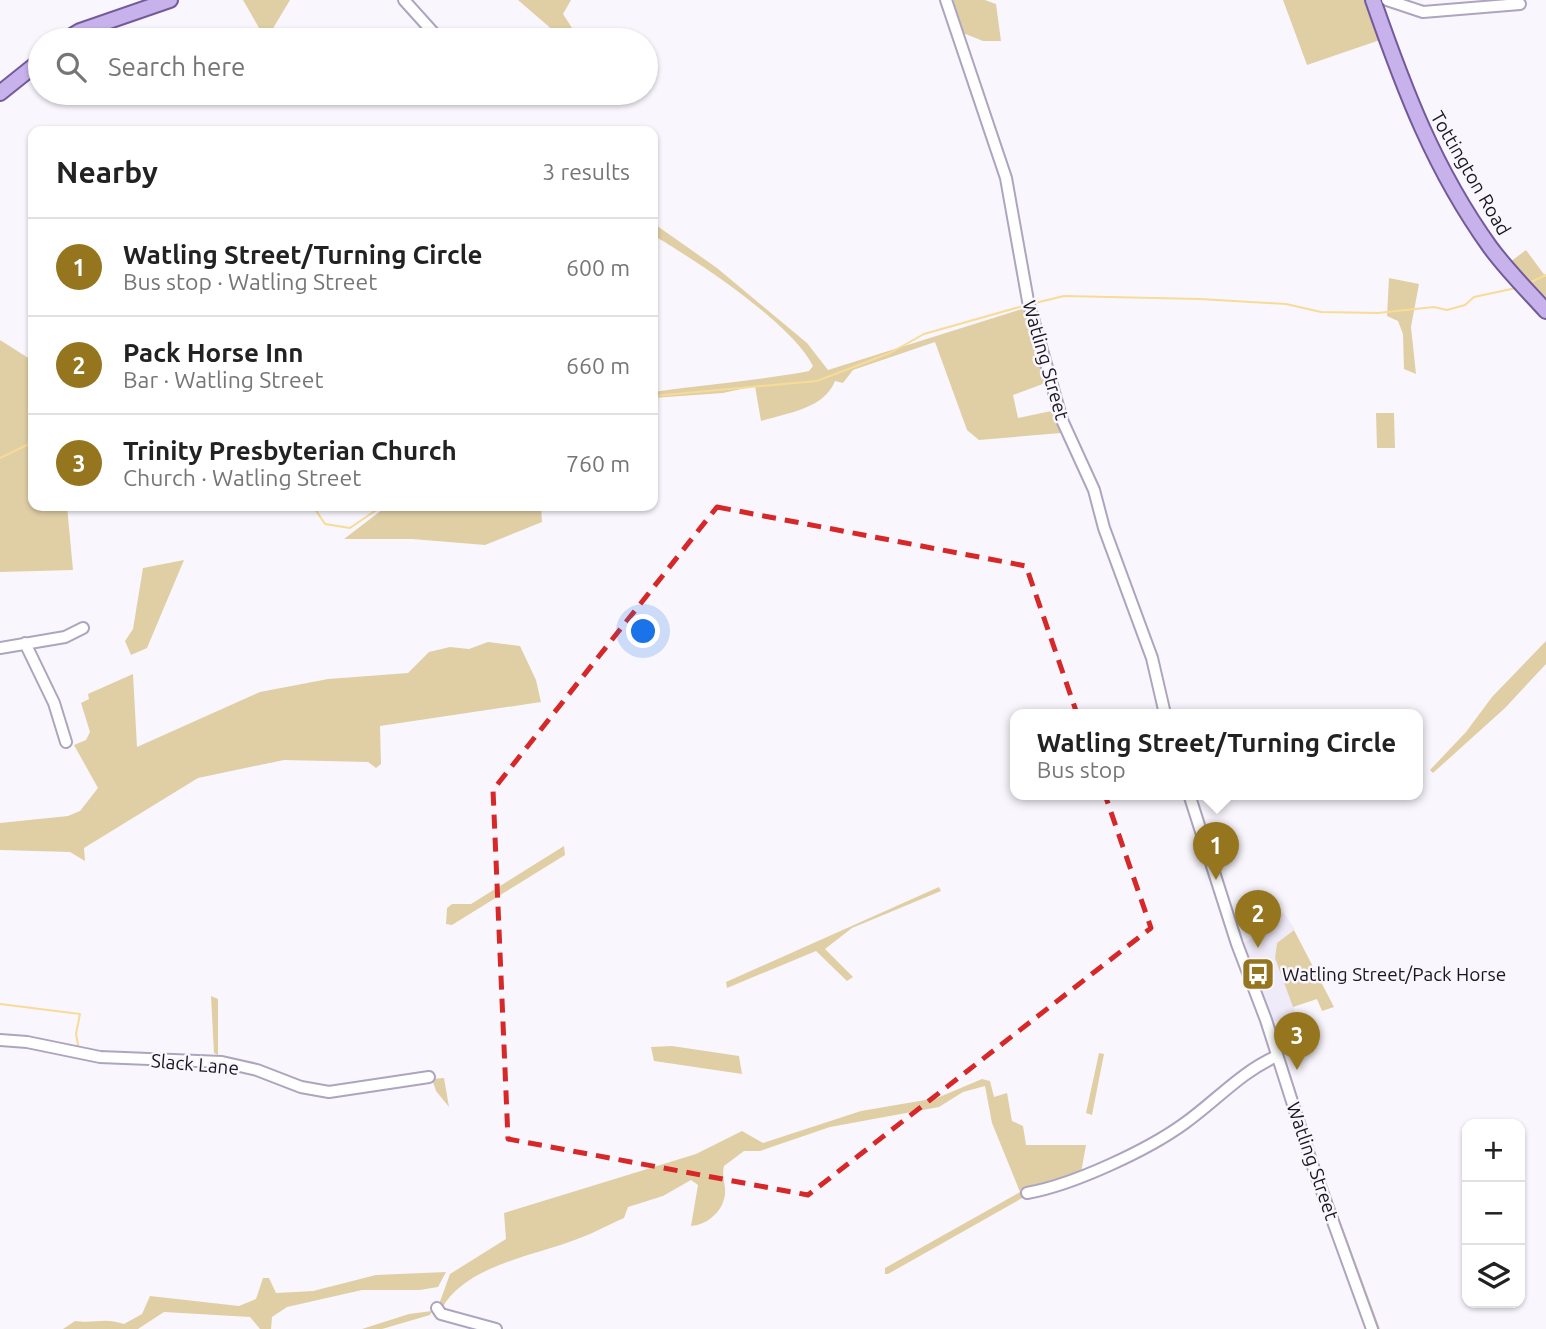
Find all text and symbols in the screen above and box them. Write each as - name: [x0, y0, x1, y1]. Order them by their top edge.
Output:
- search box: [28, 28, 658, 105]
- icon: search: [52, 48, 90, 86]
- text: Search here: [108, 52, 245, 81]
- street label: Tottington Road: [1427, 107, 1515, 239]
- text: Nearby: [56, 155, 158, 189]
- text: 3 results: [542, 159, 630, 184]
- text: Watling Street/Turning Circle: [123, 240, 483, 269]
- text: 1: [73, 255, 85, 280]
- text: 600 m: [566, 255, 630, 280]
- text: Bus stop · Watling Street: [123, 269, 377, 294]
- street label: Watling Street: [1018, 298, 1074, 423]
- text: Pack Horse Inn: [123, 338, 304, 367]
- text: 2: [73, 353, 85, 378]
- text: 660 m: [566, 353, 630, 378]
- text: Bar · Watling Street: [123, 367, 323, 392]
- text: Trinity Presbyterian Church: [123, 436, 457, 465]
- text: 3: [73, 451, 85, 476]
- text: 760 m: [566, 451, 630, 476]
- text: Church · Watling Street: [123, 465, 361, 490]
- your location: [626, 614, 660, 648]
- popup: [1010, 709, 1423, 800]
- text: Watling Street/Turning Circle: [1037, 728, 1396, 757]
- text: Bus stop: [1037, 757, 1126, 782]
- pin: 1: [1193, 822, 1239, 880]
- pin: 2: [1235, 890, 1281, 948]
- bus stop icon: Watling Street/Pack Horse: [1239, 955, 1277, 993]
- place label: Watling Street/Pack Horse: [1282, 963, 1506, 985]
- pin: 3: [1274, 1012, 1320, 1070]
- street label: Slack Lane: [150, 1049, 240, 1079]
- street label: Watling Street: [1283, 1099, 1344, 1223]
- map controls: [1462, 1119, 1525, 1308]
- button: +: [1462, 1119, 1525, 1182]
- button: −: [1462, 1182, 1525, 1245]
- button: layers: [1462, 1245, 1525, 1308]

